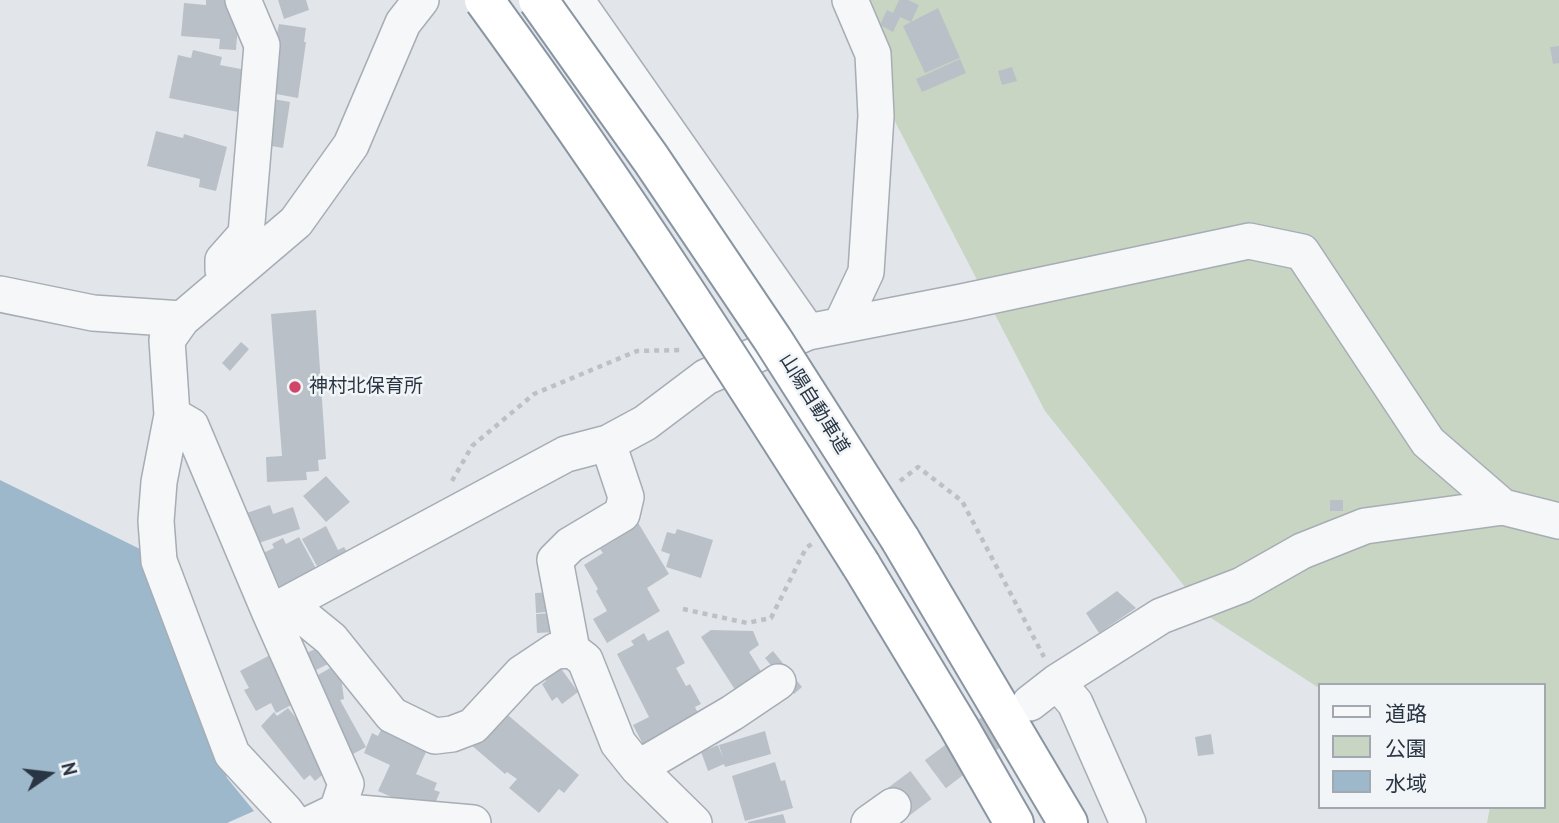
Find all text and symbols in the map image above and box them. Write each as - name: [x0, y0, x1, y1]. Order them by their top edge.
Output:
- street label: 山陽自動車道: [774, 350, 854, 458]
- place label: 神村北保育所: [309, 376, 423, 398]
- marker: 神村北保育所: [287, 379, 303, 395]
- legend: [1318, 683, 1545, 809]
- text: 道路: [1385, 700, 1427, 727]
- text: 公園: [1385, 735, 1427, 762]
- north arrow: [14, 739, 84, 809]
- text: N: [56, 760, 83, 778]
- text: 水域: [1385, 770, 1427, 797]

